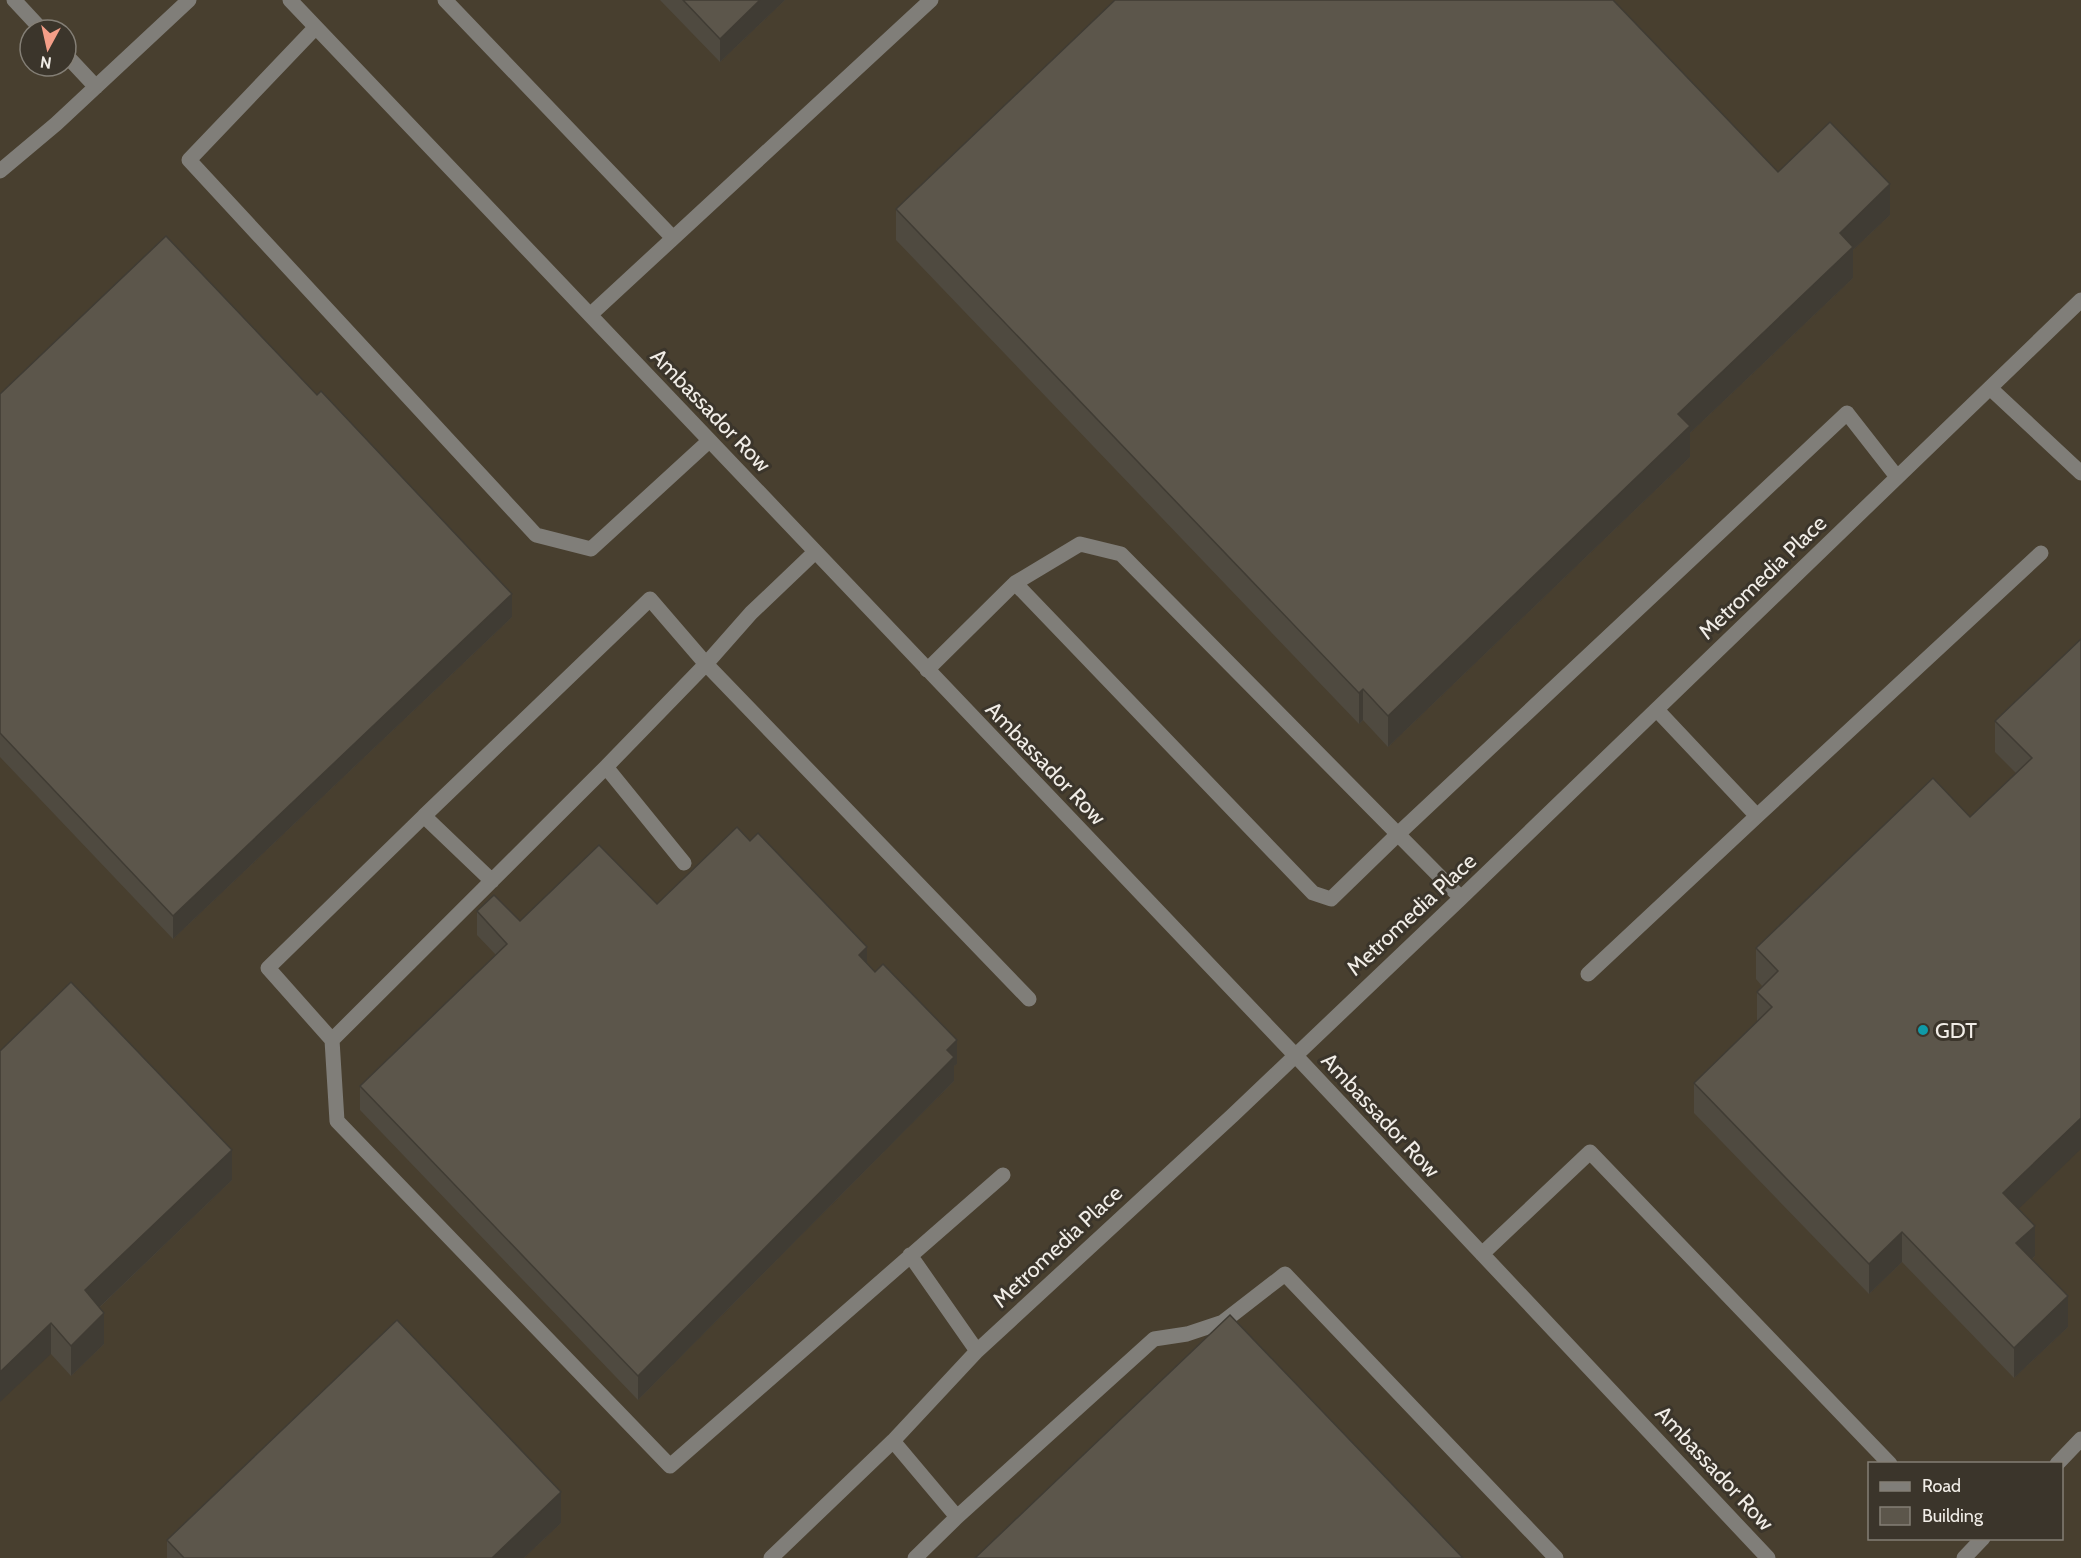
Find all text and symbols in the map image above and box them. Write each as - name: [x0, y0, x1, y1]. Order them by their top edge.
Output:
- north arrow: [18, 18, 78, 78]
- text: N: [39, 52, 53, 73]
- street label: Ambassador Row: [645, 343, 776, 478]
- street label: Metromedia Place: [1693, 510, 1832, 645]
- street label: Ambassador Row: [980, 696, 1111, 831]
- street label: Metromedia Place: [1341, 847, 1482, 981]
- place label: GDT: [1935, 1017, 1977, 1044]
- marker: GDT: [1916, 1023, 1930, 1037]
- street label: Ambassador Row: [1316, 1047, 1446, 1184]
- street label: Metromedia Place: [987, 1179, 1128, 1313]
- street label: Ambassador Row: [1650, 1400, 1780, 1537]
- legend: [1868, 1462, 2063, 1540]
- text: Road: [1922, 1475, 1961, 1497]
- text: Building: [1922, 1505, 1984, 1527]

